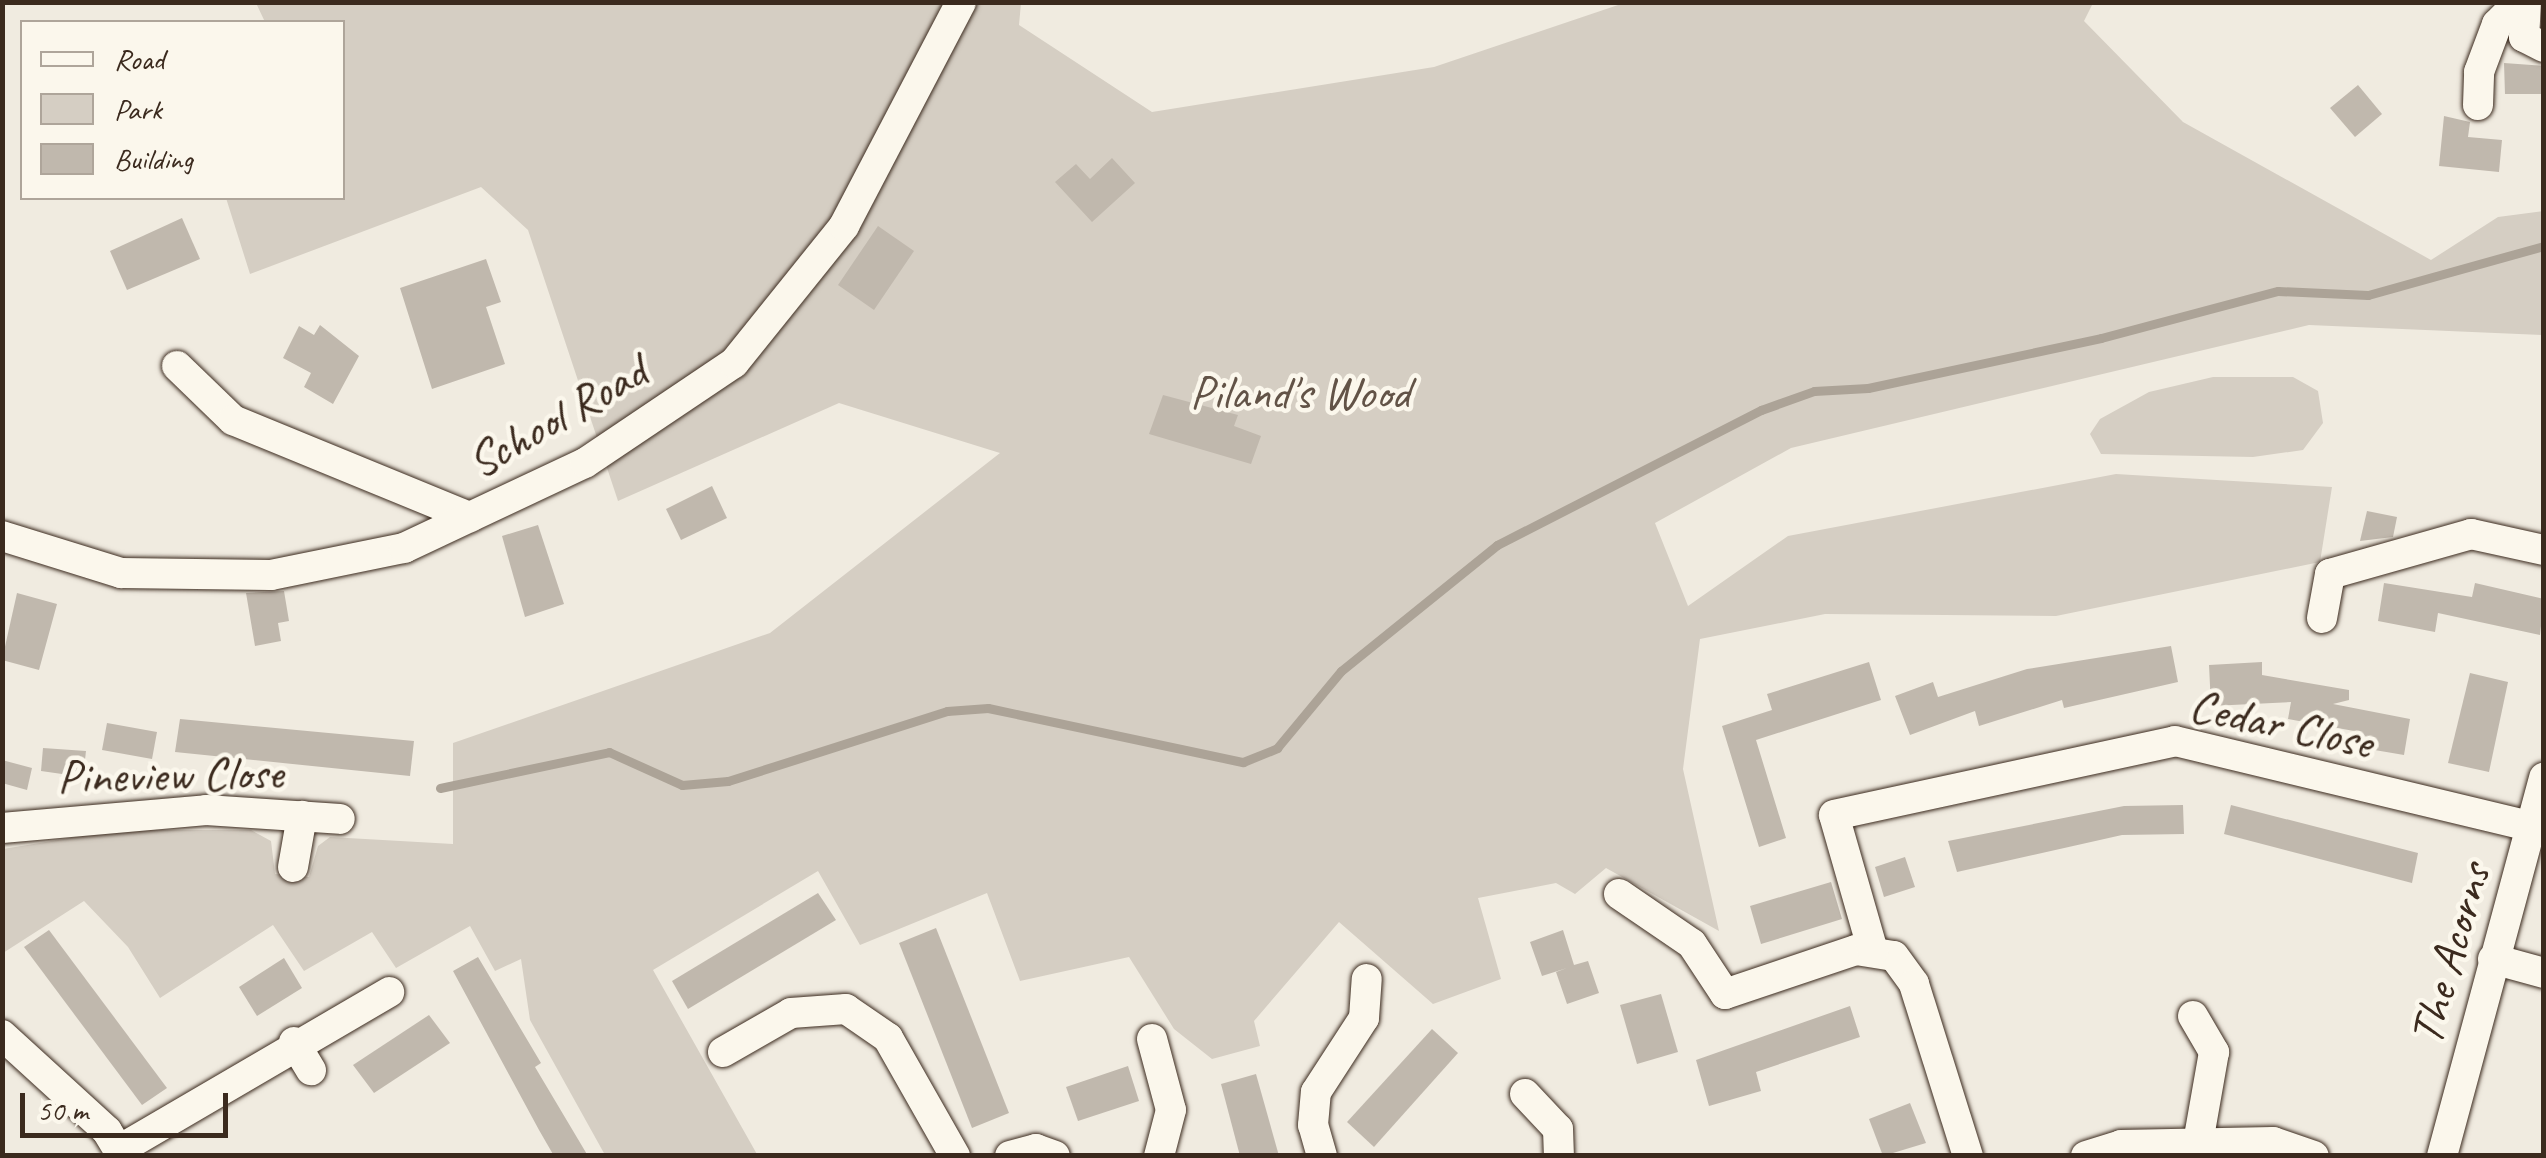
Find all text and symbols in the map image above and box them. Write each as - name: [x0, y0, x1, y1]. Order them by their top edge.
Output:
- legend: [20, 20, 345, 200]
- text: Road: [114, 40, 164, 78]
- text: Park: [114, 90, 162, 128]
- text: Building: [114, 140, 193, 178]
- street label: School Road: [458, 343, 656, 491]
- park label: Piland's Wood: [1190, 364, 1410, 422]
- street label: Cedar Close: [2184, 677, 2378, 771]
- street label: Pineview Close: [57, 744, 283, 806]
- street label: The Acorns: [2397, 857, 2503, 1051]
- scale bar: [25, 1073, 232, 1135]
- text: 50 m: [37, 1091, 88, 1129]

